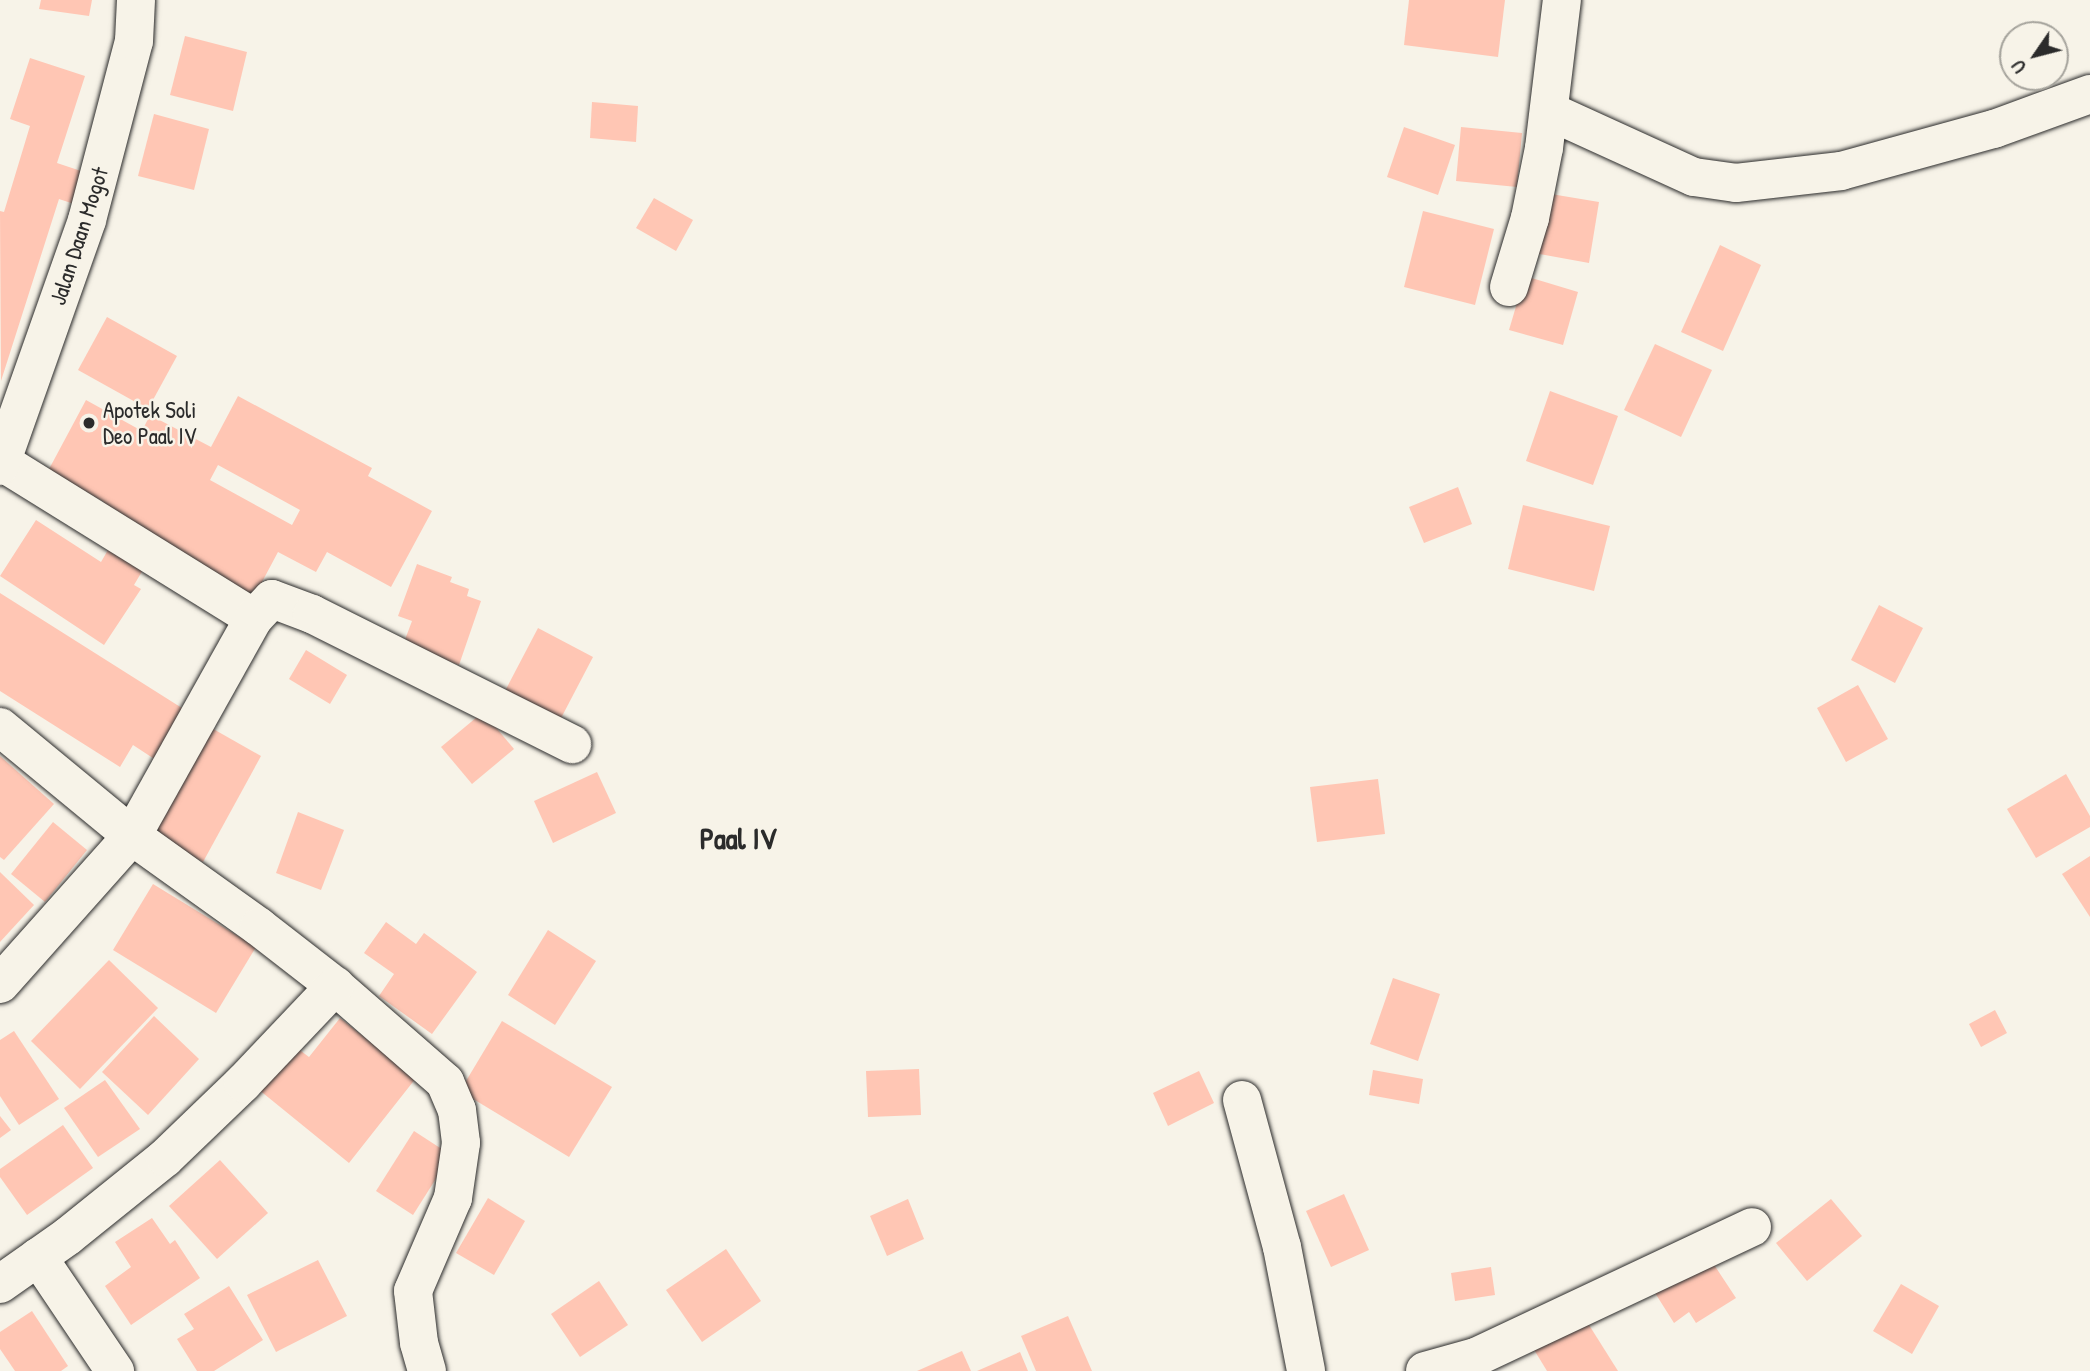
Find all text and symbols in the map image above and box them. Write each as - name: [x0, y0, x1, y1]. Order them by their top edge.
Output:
- north arrow: [1999, 21, 2069, 91]
- text: U: [2005, 55, 2032, 79]
- street label: Jalan Daan Mogot: [44, 164, 114, 308]
- place label: Apotek Soli Deo Paal IV: [103, 396, 196, 450]
- marker: Apotek Soli Deo Paal IV: [81, 415, 97, 431]
- district label: Paal IV: [700, 820, 776, 856]

